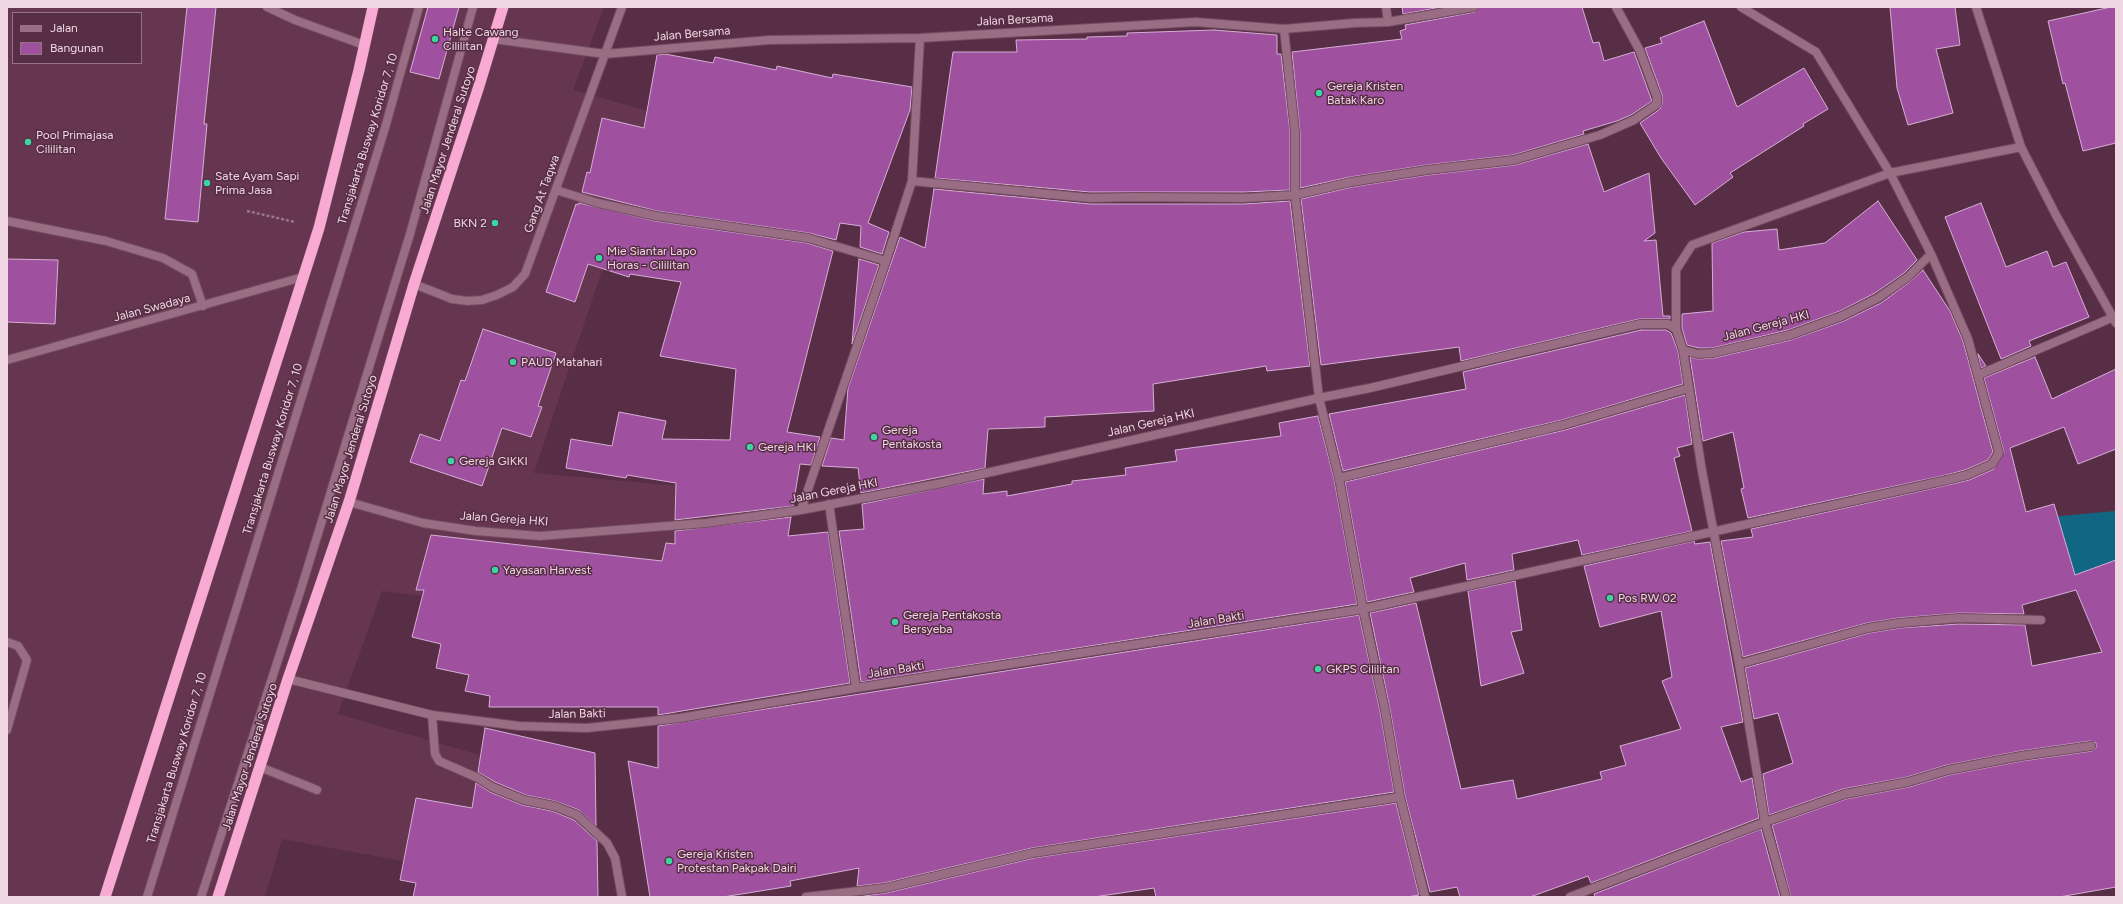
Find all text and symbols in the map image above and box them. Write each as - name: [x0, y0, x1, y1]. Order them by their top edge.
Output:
- street label: Jalan Bersama: [976, 11, 1054, 29]
- legend: [12, 12, 142, 64]
- text: Jalan: [50, 21, 78, 35]
- street label: Jalan Bersama: [653, 23, 731, 45]
- place label: Halte Cawang Cililitan: [443, 25, 519, 53]
- marker: Halte Cawang Cililitan: [430, 34, 440, 44]
- text: Bangunan: [50, 41, 103, 55]
- street label: Transjakarta Busway Koridor 7, 10: [335, 52, 401, 226]
- street label: Jalan Mayor Jenderal Sutoyo: [417, 64, 479, 216]
- place label: Gereja Kristen Batak Karo: [1327, 79, 1403, 107]
- marker: Gereja Kristen Batak Karo: [1314, 88, 1324, 98]
- place label: Pool Primajasa Cililitan: [36, 128, 113, 156]
- marker: Pool Primajasa Cililitan: [23, 137, 33, 147]
- street label: Gang At Taqwa: [521, 153, 563, 235]
- place label: Sate Ayam Sapi Prima Jasa: [215, 169, 299, 197]
- marker: Sate Ayam Sapi Prima Jasa: [202, 178, 212, 188]
- place label: BKN 2: [453, 216, 487, 230]
- marker: BKN 2: [490, 218, 500, 228]
- place label: Mie Siantar Lapo Horas - Cililitan: [607, 244, 696, 272]
- marker: Mie Siantar Lapo Horas - Cililitan: [594, 253, 604, 263]
- street label: Jalan Swadaya: [112, 291, 192, 325]
- street label: Jalan Gereja HKI: [1721, 308, 1811, 344]
- place label: PAUD Matahari: [521, 355, 602, 369]
- marker: PAUD Matahari: [508, 357, 518, 367]
- street label: Transjakarta Busway Koridor 7, 10: [240, 362, 306, 536]
- street label: Jalan Mayor Jenderal Sutoyo: [322, 373, 380, 525]
- street label: Jalan Gereja HKI: [1106, 406, 1196, 440]
- place label: Gereja Pentakosta: [882, 423, 942, 451]
- marker: Gereja Pentakosta: [869, 432, 879, 442]
- place label: Gereja HKI: [758, 440, 816, 454]
- marker: Gereja HKI: [745, 442, 755, 452]
- place label: Gereja GIKKI: [459, 454, 528, 468]
- marker: Gereja GIKKI: [446, 456, 456, 466]
- street label: Jalan Gereja HKI: [789, 475, 879, 507]
- street label: Jalan Gereja HKI: [459, 509, 549, 529]
- place label: Yayasan Harvest: [503, 563, 591, 577]
- marker: Yayasan Harvest: [490, 565, 500, 575]
- place label: Pos RW 02: [1618, 591, 1677, 605]
- marker: Pos RW 02: [1605, 593, 1615, 603]
- place label: Gereja Pentakosta Bersyeba: [903, 608, 1001, 636]
- street label: Jalan Bakti: [1187, 608, 1245, 632]
- marker: Gereja Pentakosta Bersyeba: [890, 617, 900, 627]
- street label: Jalan Bakti: [867, 658, 925, 682]
- place label: GKPS Cililitan: [1326, 662, 1399, 676]
- marker: GKPS Cililitan: [1313, 664, 1323, 674]
- street label: Transjakarta Busway Koridor 7, 10: [144, 671, 210, 845]
- street label: Jalan Mayor Jenderal Sutoyo: [219, 681, 281, 833]
- street label: Jalan Bakti: [548, 706, 606, 722]
- place label: Gereja Kristen Protestan Pakpak Dairi: [677, 847, 797, 875]
- marker: Gereja Kristen Protestan Pakpak Dairi: [664, 856, 674, 866]

